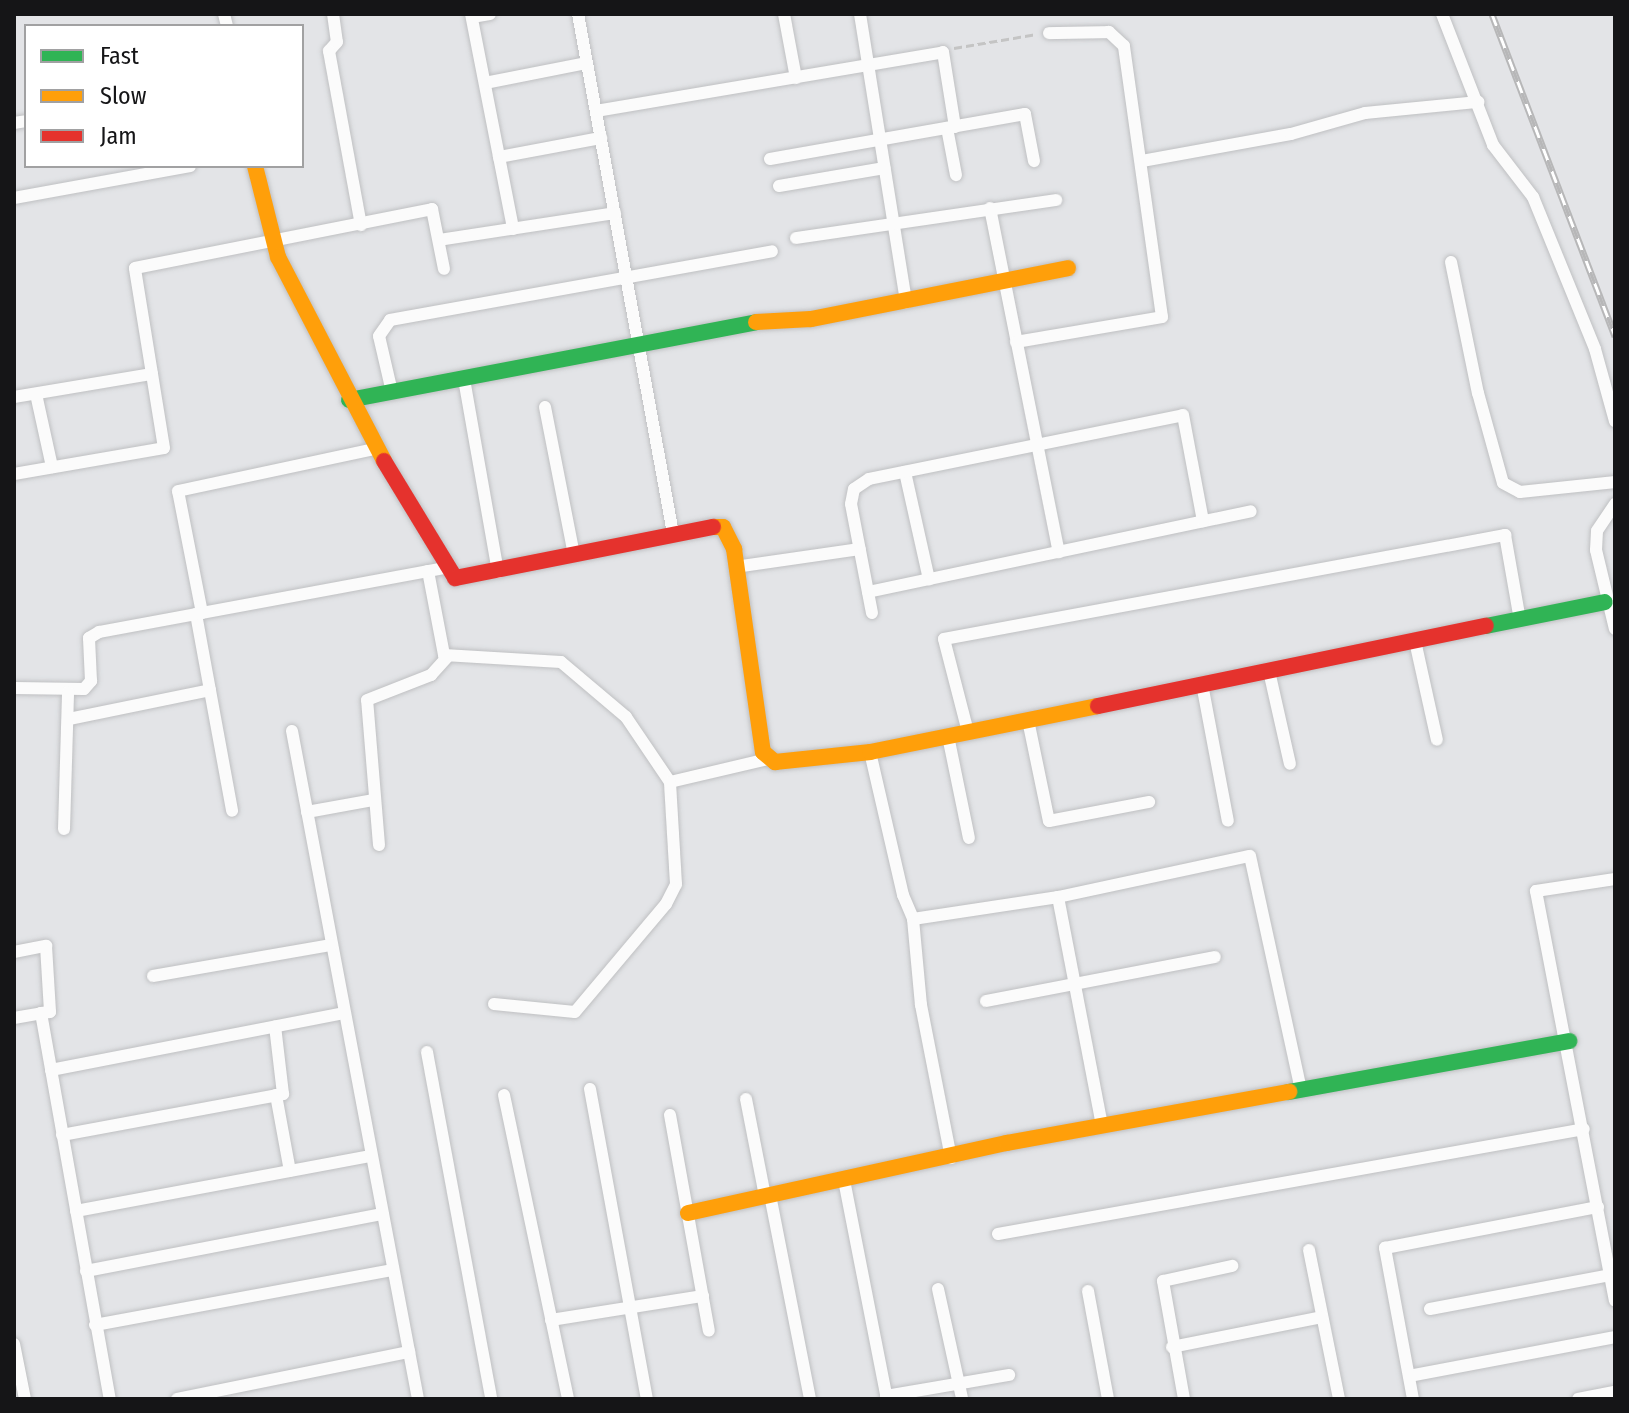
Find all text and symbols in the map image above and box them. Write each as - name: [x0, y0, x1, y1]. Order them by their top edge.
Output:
- legend: [24, 24, 304, 168]
- text: Fast: [100, 42, 139, 70]
- text: Slow: [100, 82, 146, 110]
- text: Jam: [100, 122, 137, 150]

